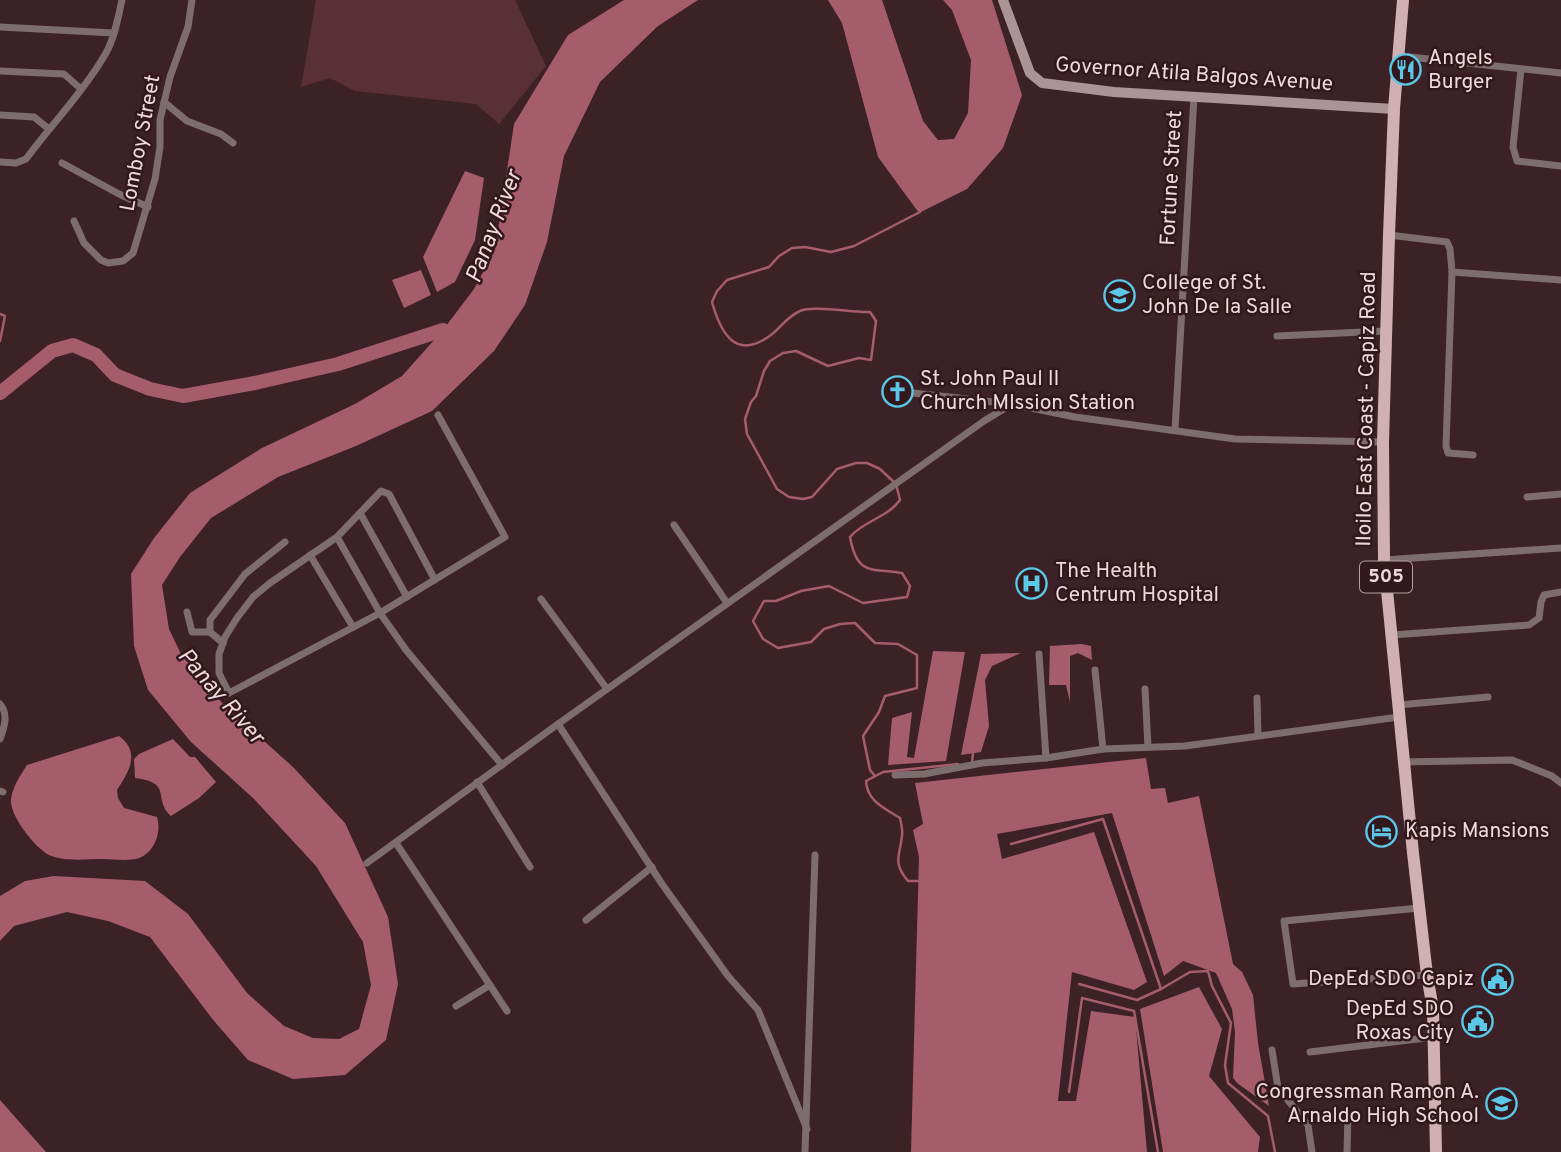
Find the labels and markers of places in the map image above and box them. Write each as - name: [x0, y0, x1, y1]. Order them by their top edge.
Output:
- place label: Angels Burger: [1428, 45, 1493, 96]
- restaurant icon: Angels Burger: [1388, 53, 1422, 87]
- place label: College of St. John De la Salle: [1142, 270, 1292, 321]
- school or university icon: College of St. John De la Salle: [1102, 278, 1136, 312]
- place label: St. John Paul II Church MIssion Station: [920, 366, 1135, 417]
- church icon: St. John Paul II Church MIssion Station: [880, 374, 914, 408]
- place label: The Health Centrum Hospital: [1055, 558, 1219, 609]
- hospital icon: The Health Centrum Hospital: [1015, 566, 1049, 600]
- hotel icon: Kapis Mansions: [1365, 814, 1399, 848]
- place label: Kapis Mansions: [1405, 818, 1550, 845]
- public building icon: DepEd SDO Capiz: [1480, 962, 1514, 996]
- place label: DepEd SDO Capiz: [1308, 966, 1474, 993]
- place label: DepEd SDO Roxas City: [1346, 996, 1454, 1047]
- public building icon: DepEd SDO Roxas City: [1460, 1004, 1494, 1038]
- place label: Congressman Ramon A. Arnaldo High School: [1255, 1079, 1479, 1130]
- school or university icon: Congressman Ramon A. Arnaldo High School: [1485, 1087, 1519, 1121]

